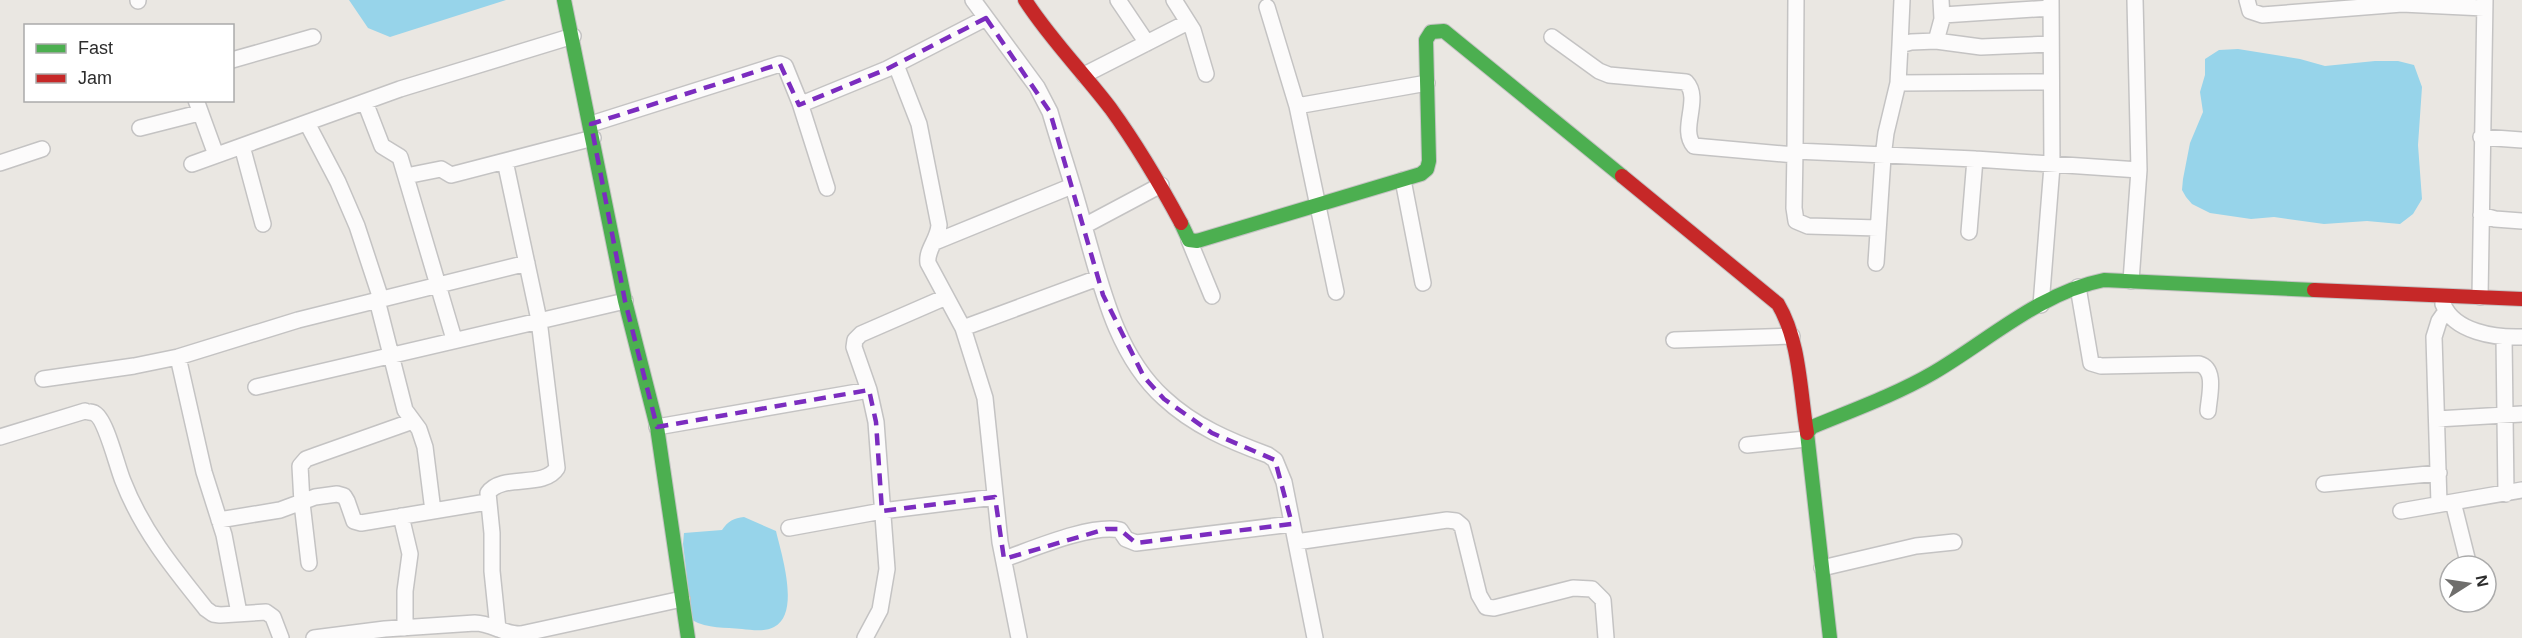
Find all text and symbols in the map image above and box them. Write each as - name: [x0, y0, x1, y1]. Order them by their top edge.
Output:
- legend: [24, 24, 234, 102]
- text: Fast: [78, 38, 113, 58]
- text: Jam: [78, 68, 112, 88]
- north arrow: [2438, 554, 2498, 614]
- text: N: [2473, 574, 2492, 588]

